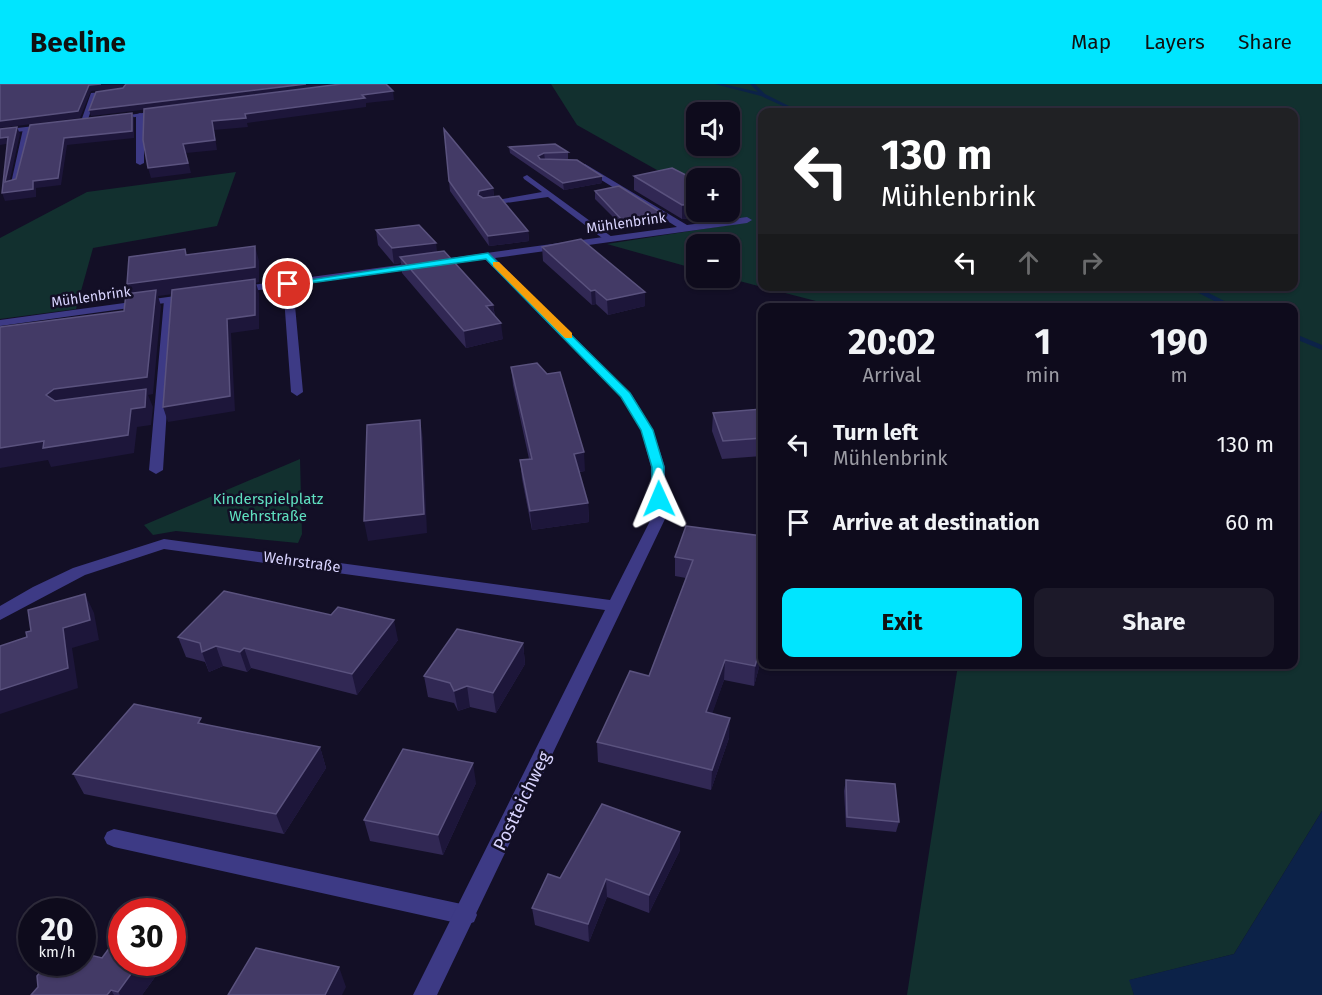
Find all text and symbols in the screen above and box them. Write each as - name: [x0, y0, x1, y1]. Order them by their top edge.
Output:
- text: Beeline: [30, 26, 126, 59]
- text: Map: [1071, 29, 1111, 55]
- text: Layers: [1144, 29, 1205, 55]
- text: Share: [1238, 29, 1292, 55]
- map controls: [686, 102, 740, 288]
- button: sound: [686, 102, 740, 156]
- text: 130 m: [881, 130, 992, 180]
- icon: left: [782, 132, 860, 210]
- button: +: [686, 168, 740, 222]
- text: Mühlenbrink: [881, 181, 1036, 213]
- street label: Mühlenbrink: [585, 209, 668, 237]
- button: −: [686, 234, 740, 288]
- icon: left: [949, 246, 982, 279]
- icon: ahead: [1012, 246, 1045, 279]
- icon: right: [1075, 246, 1108, 279]
- pin: [262, 258, 313, 309]
- icon: arrive: [271, 267, 304, 300]
- street label: Mühlenbrink: [50, 283, 133, 311]
- text: 20:02: [848, 320, 936, 364]
- text: 1: [1034, 320, 1051, 364]
- text: 190: [1150, 320, 1208, 364]
- text: Arrival: [862, 363, 921, 387]
- text: min: [1026, 363, 1060, 387]
- text: m: [1170, 363, 1188, 387]
- text: Turn left: [833, 419, 918, 446]
- icon: left: [782, 428, 815, 461]
- text: 130 m: [1217, 431, 1274, 458]
- text: Mühlenbrink: [833, 446, 948, 470]
- position arrow: [627, 467, 691, 531]
- park label: Kinderspielplatz Wehrstraße: [213, 490, 324, 525]
- icon: arrive: [782, 506, 815, 539]
- text: Arrive at destination: [833, 509, 1040, 536]
- text: 60 m: [1225, 509, 1274, 536]
- street label: Wehrstraße: [262, 548, 342, 576]
- button: Exit: [782, 588, 1022, 657]
- button: Share: [1034, 588, 1274, 657]
- street label: Postteichweg: [489, 747, 556, 854]
- speed limit sign: 30: [108, 898, 186, 976]
- text: 20: [40, 912, 74, 948]
- text: km/h: [38, 943, 76, 961]

